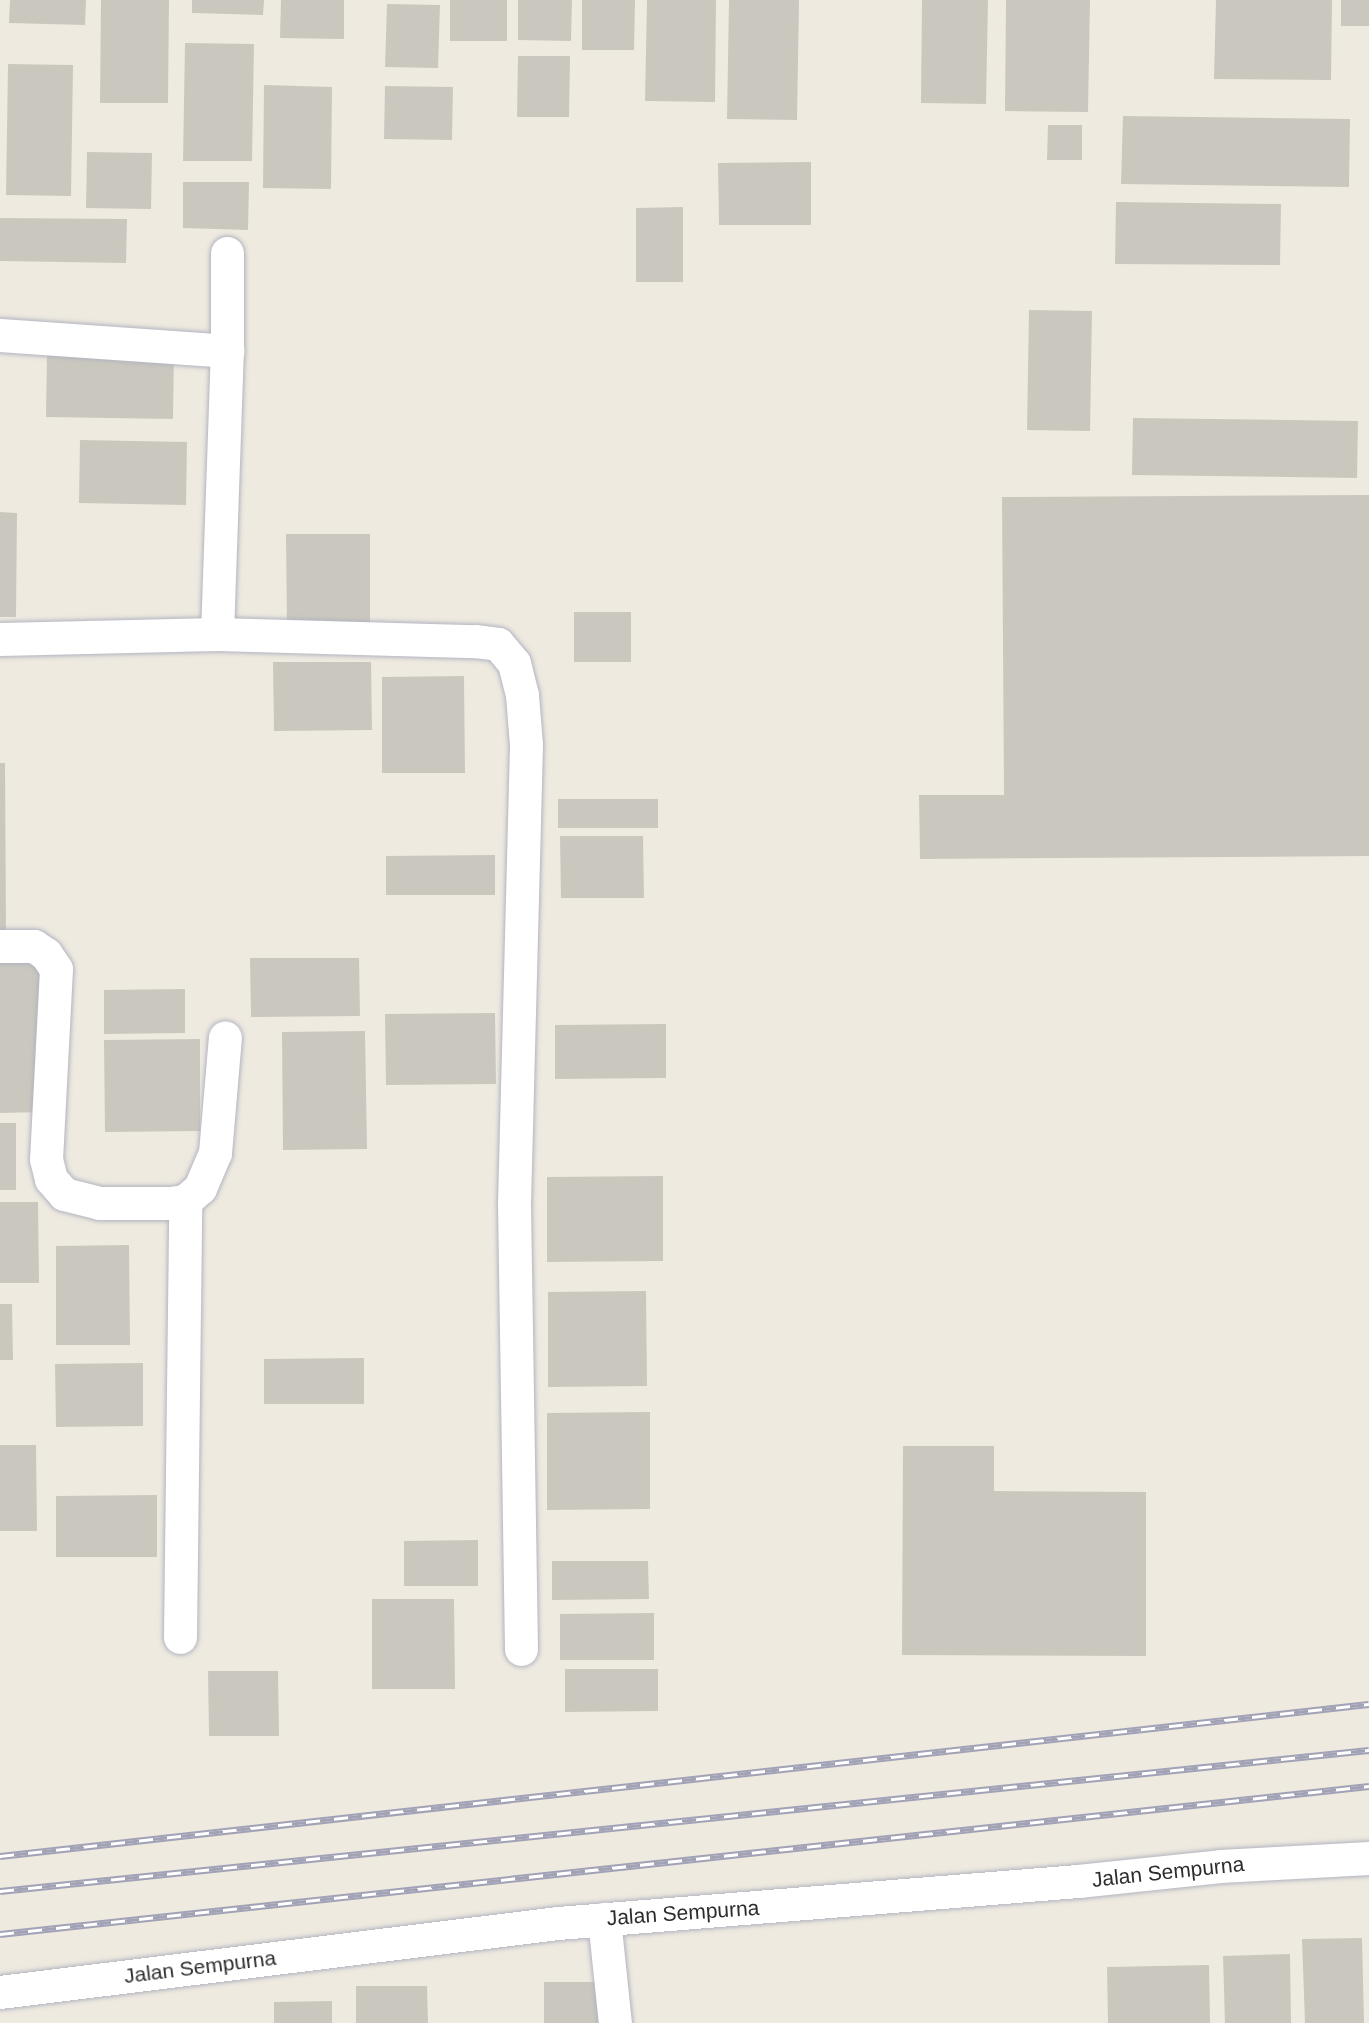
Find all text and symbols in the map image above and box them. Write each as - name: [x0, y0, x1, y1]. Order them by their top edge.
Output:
- street label: Jalan Sempurna: [1091, 1851, 1245, 1893]
- street label: Jalan Sempurna: [606, 1895, 760, 1931]
- street label: Jalan Sempurna: [123, 1945, 277, 1989]

